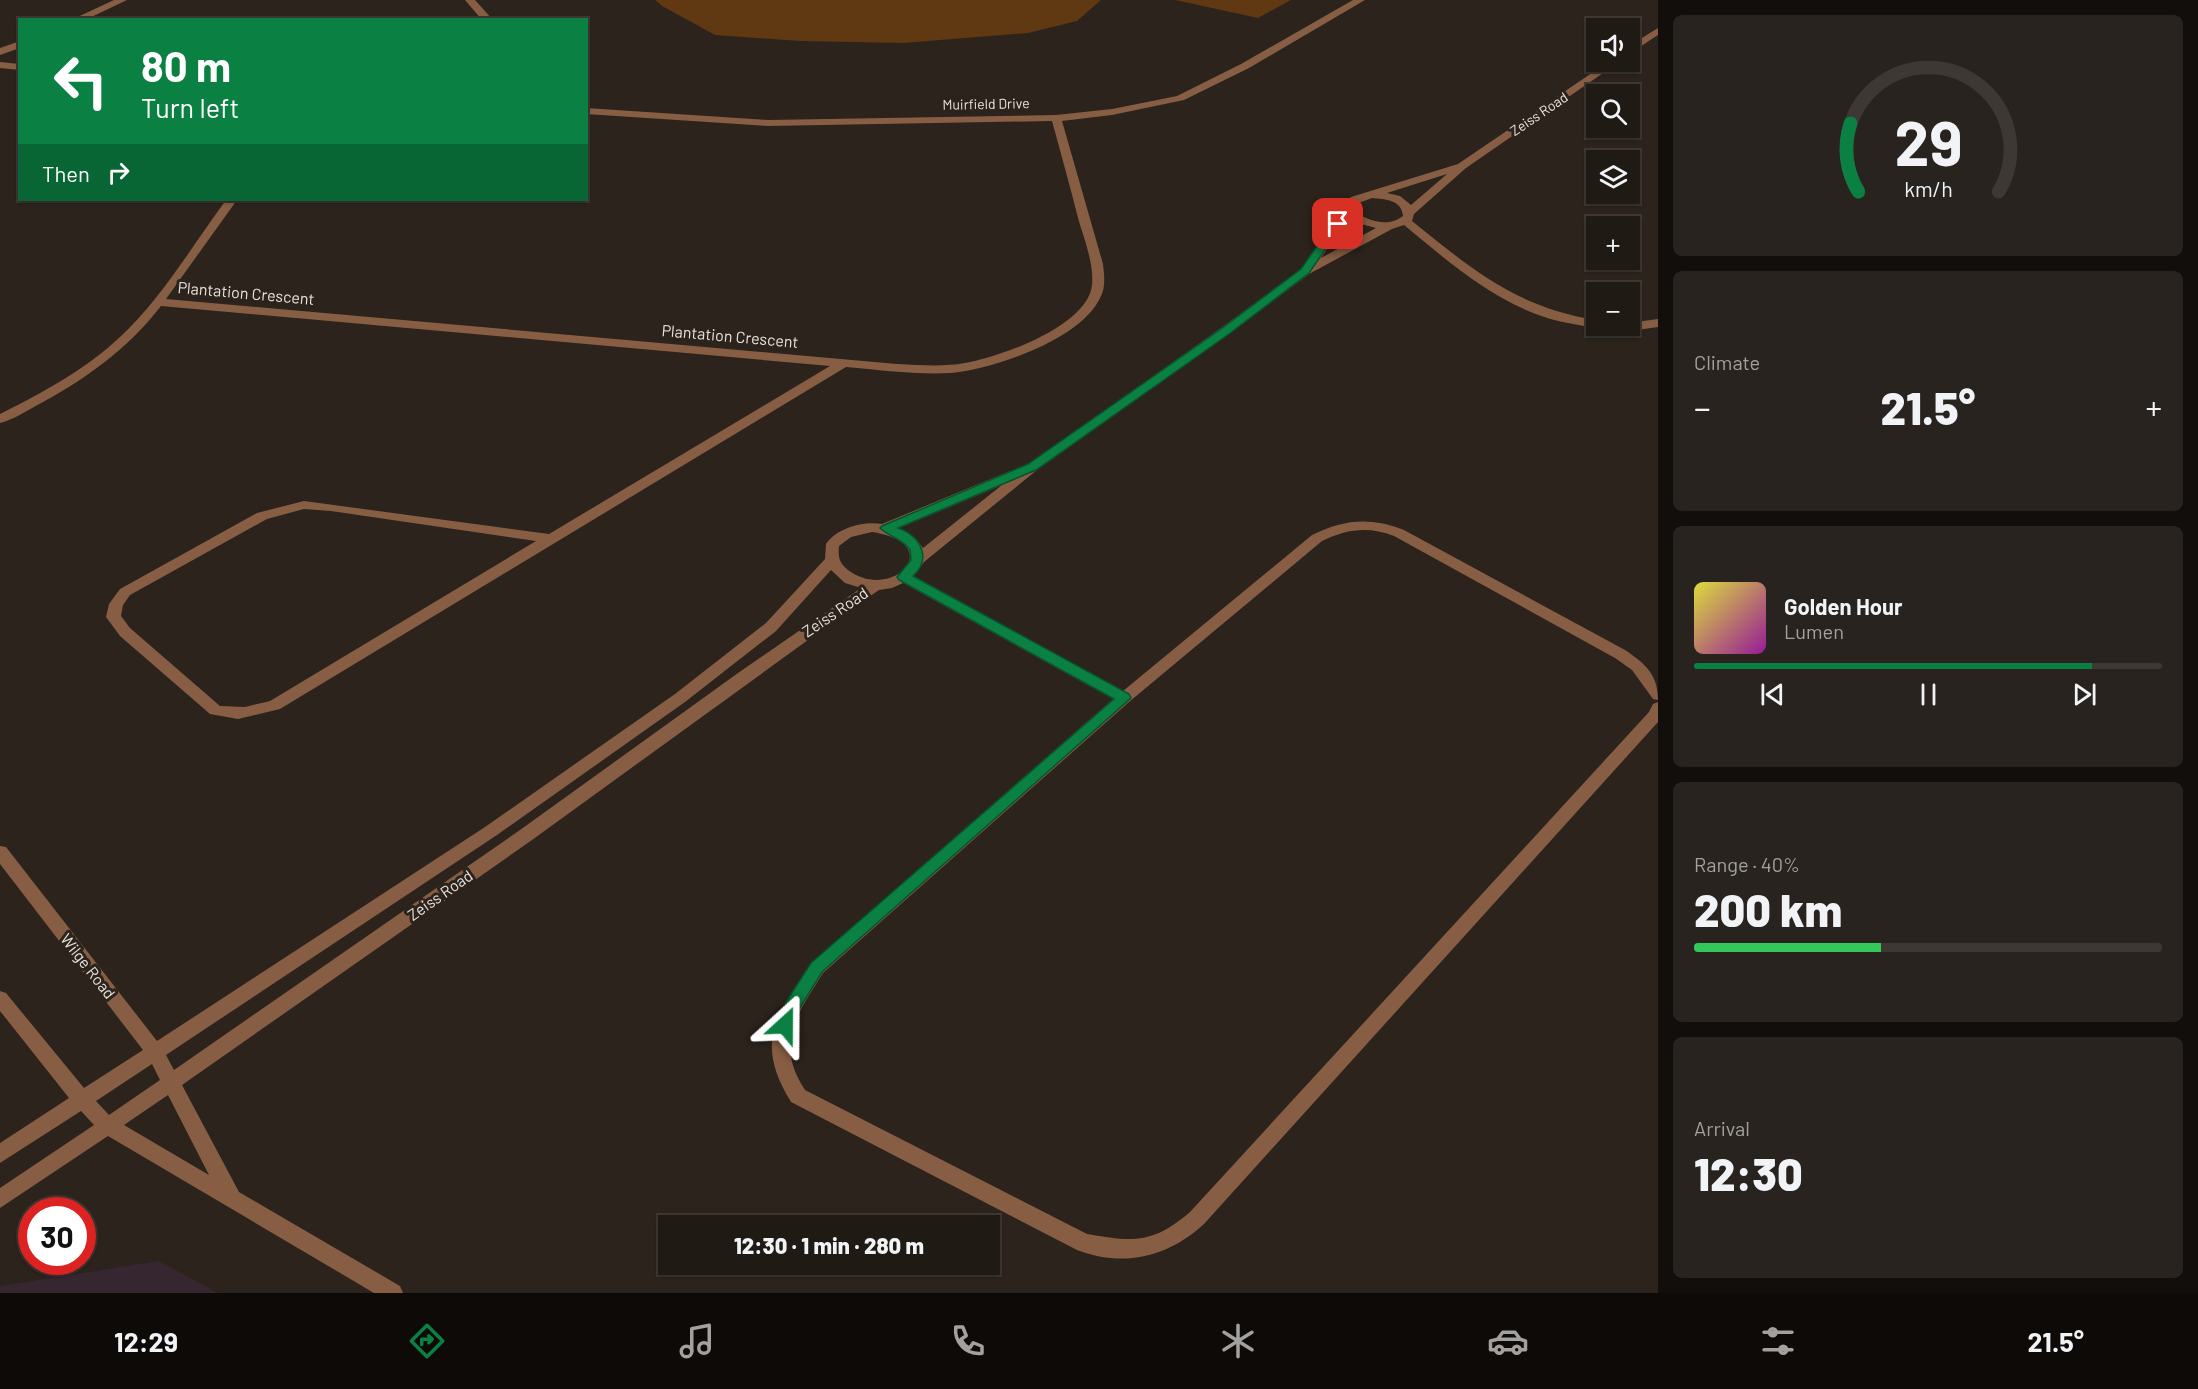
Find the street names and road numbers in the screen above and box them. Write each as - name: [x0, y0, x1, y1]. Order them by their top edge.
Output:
- street label: Zeiss Road: [1507, 88, 1571, 139]
- street label: Muirfield Drive: [942, 94, 1030, 113]
- street label: Plantation Crescent: [177, 277, 315, 308]
- street label: Plantation Crescent: [661, 320, 799, 351]
- street label: Zeiss Road: [798, 583, 871, 640]
- street label: Zeiss Road: [403, 865, 476, 924]
- street label: Wilge Road: [57, 929, 120, 1002]

